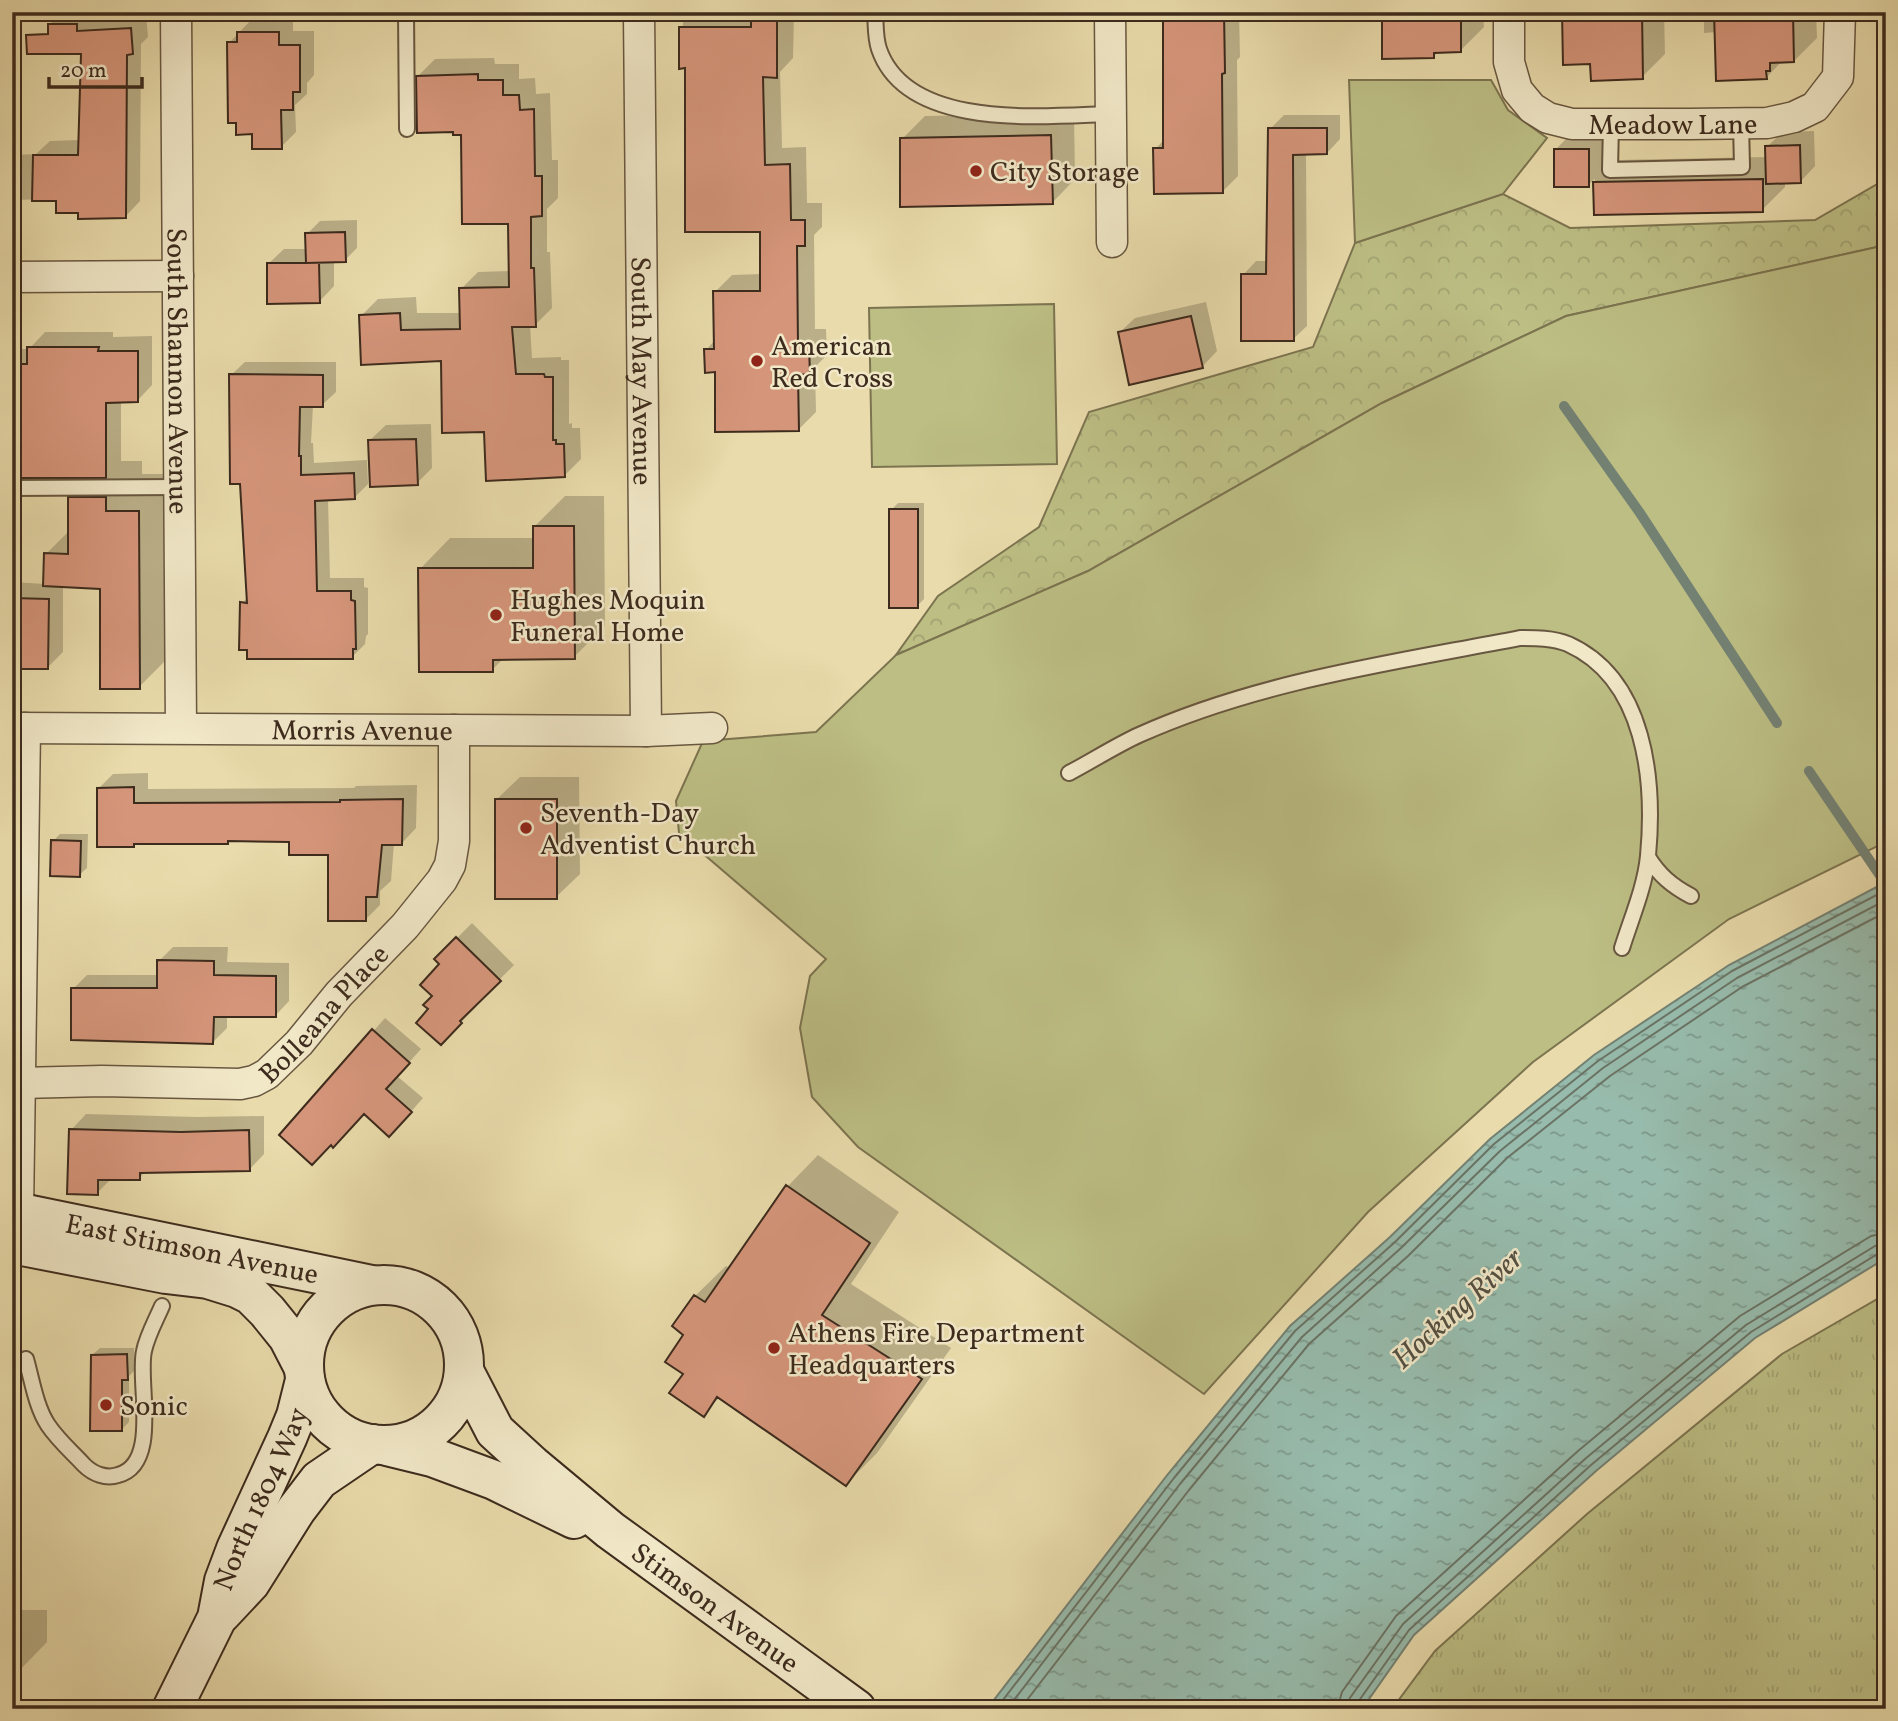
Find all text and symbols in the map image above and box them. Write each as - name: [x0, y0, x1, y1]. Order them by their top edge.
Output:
- scale bar: [49, 46, 142, 90]
- text: 20 m: [60, 57, 106, 86]
- street label: Meadow Lane: [1588, 106, 1758, 146]
- place label: City Storage: [990, 154, 1140, 193]
- marker: City Storage: [968, 163, 984, 179]
- street label: South Shannon Avenue: [156, 228, 197, 515]
- street label: South May Avenue: [619, 256, 661, 486]
- place label: American Red Cross: [771, 328, 893, 399]
- marker: American Red Cross: [749, 353, 765, 369]
- place label: Hughes Moquin Funeral Home: [510, 582, 705, 653]
- marker: Hughes Moquin Funeral Home: [488, 607, 504, 623]
- street label: Morris Avenue: [271, 712, 453, 752]
- place label: Seventh-Day Adventist Church: [540, 795, 756, 866]
- marker: Seventh-Day Adventist Church: [518, 820, 534, 836]
- street label: Bolleana Place: [251, 937, 399, 1094]
- street label: East Stimson Avenue: [62, 1205, 322, 1296]
- water label: Hocking River: [1383, 1238, 1534, 1380]
- place label: Athens Fire Department Headquarters: [788, 1315, 1085, 1386]
- marker: Athens Fire Department Headquarters: [766, 1340, 782, 1356]
- place label: Sonic: [120, 1388, 188, 1427]
- marker: Sonic: [98, 1397, 114, 1413]
- street label: North 1804 Way: [205, 1404, 319, 1597]
- street label: Stimson Avenue: [622, 1535, 806, 1683]

